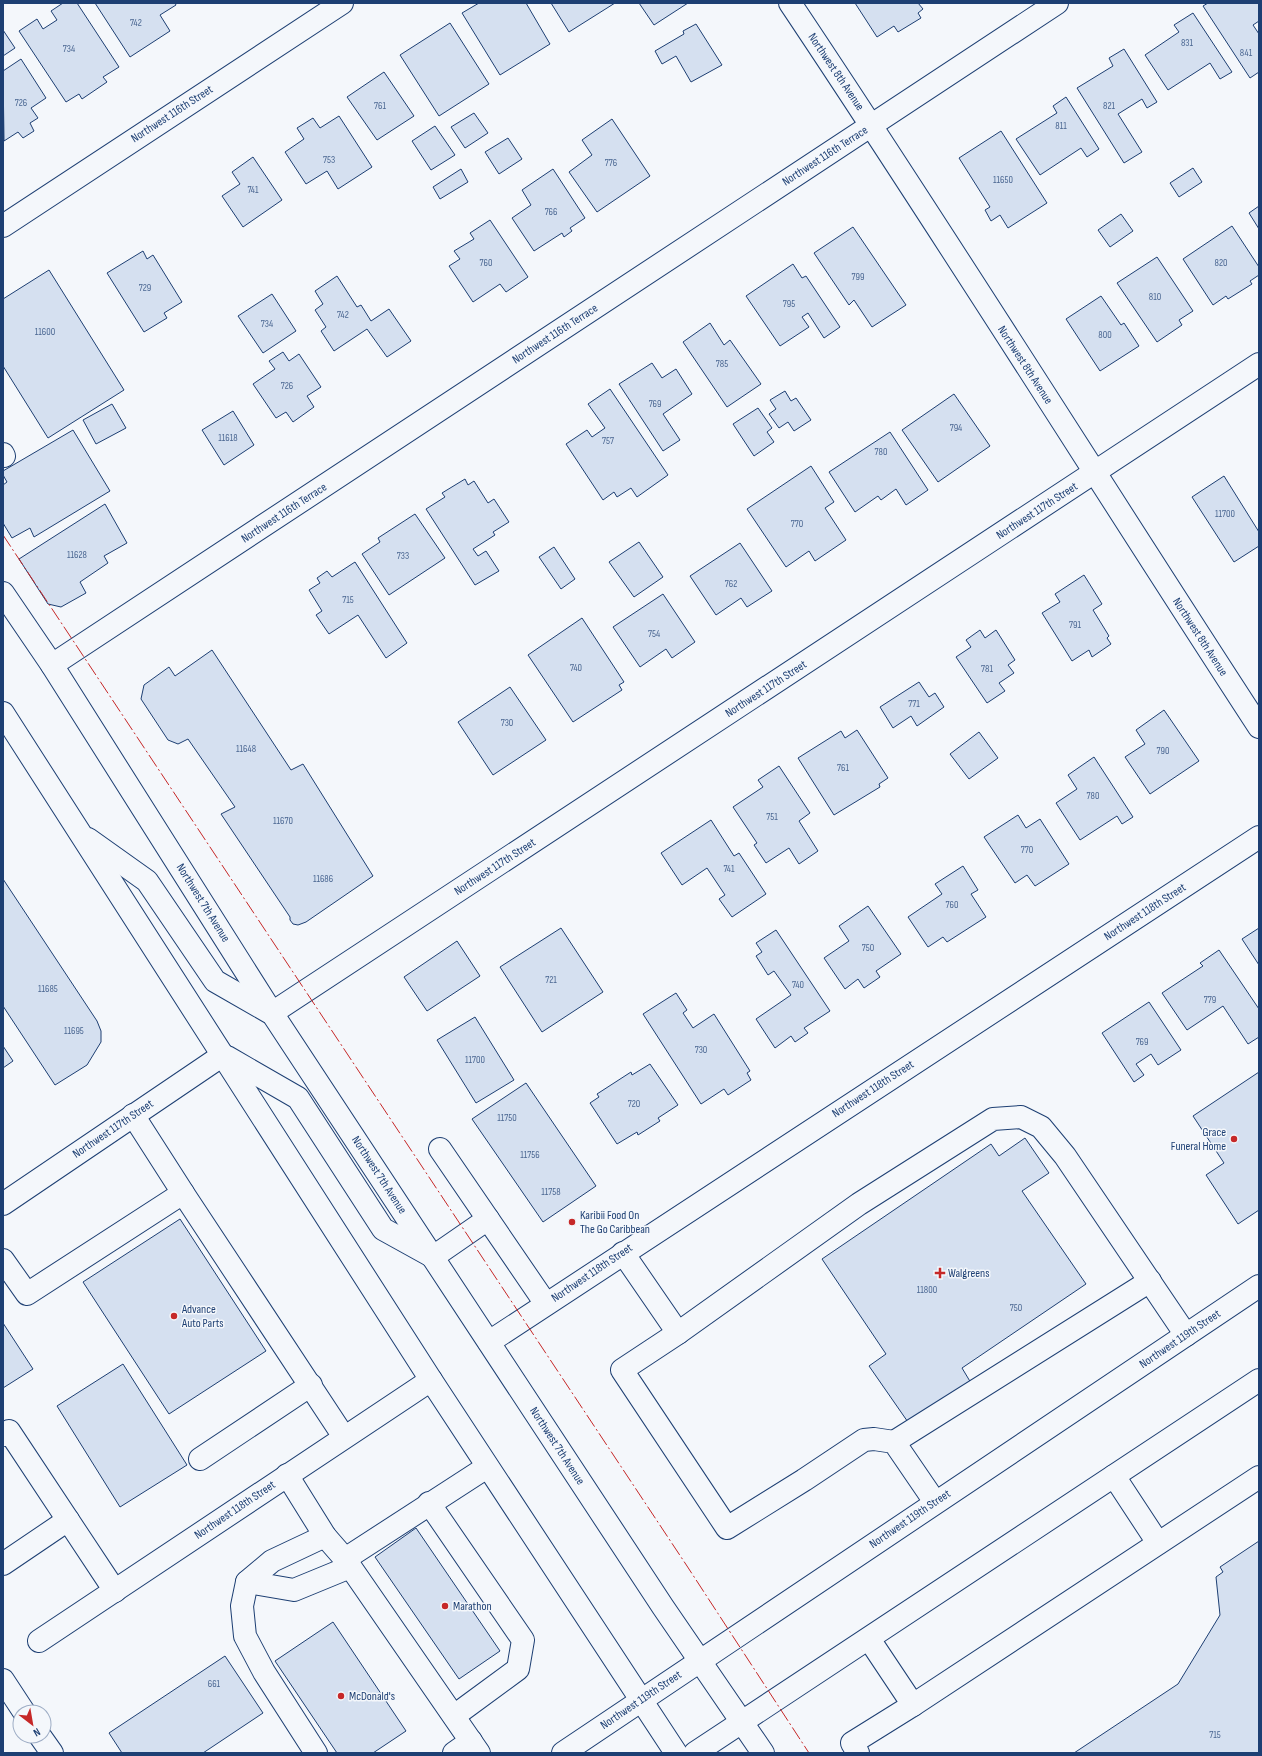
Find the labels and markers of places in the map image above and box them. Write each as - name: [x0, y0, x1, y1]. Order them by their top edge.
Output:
- place label: Grace Funeral Home: [1171, 1125, 1226, 1154]
- marker: Grace Funeral Home: [1229, 1134, 1239, 1144]
- place label: Karibii Food On The Go Caribbean: [580, 1208, 650, 1237]
- marker: Karibii Food On The Go Caribbean: [567, 1217, 577, 1227]
- place label: Walgreens: [948, 1266, 989, 1281]
- marker: Walgreens: [935, 1268, 945, 1278]
- place label: Advance Auto Parts: [181, 1302, 224, 1331]
- marker: Advance Auto Parts: [169, 1311, 179, 1321]
- place label: Marathon: [453, 1599, 492, 1614]
- marker: Marathon: [440, 1601, 450, 1611]
- place label: McDonald's: [349, 1689, 395, 1704]
- marker: McDonald's: [336, 1691, 346, 1701]

